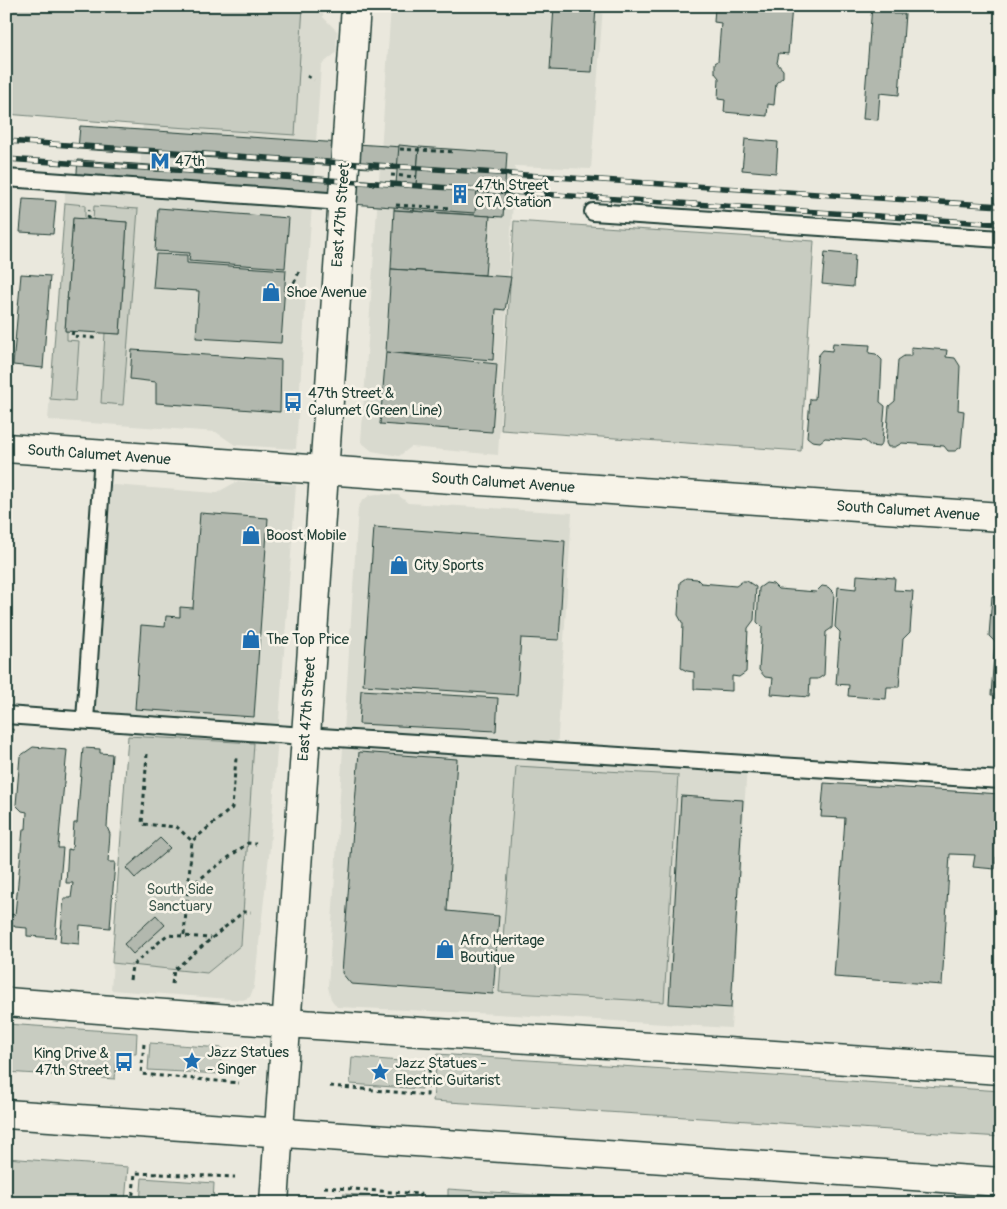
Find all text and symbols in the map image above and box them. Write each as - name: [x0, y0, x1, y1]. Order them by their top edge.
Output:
- metro station icon: 47th: [149, 150, 171, 172]
- place label: 47th: [175, 152, 205, 171]
- street label: East 47th Street: [328, 161, 354, 268]
- place label: 47th Street CTA Station: [475, 176, 552, 212]
- building icon: 47th Street CTA Station: [449, 183, 471, 205]
- shop icon: Shoe Avenue: [260, 281, 282, 303]
- place label: Shoe Avenue: [286, 283, 367, 302]
- place label: 47th Street & Calumet (Green Line): [308, 384, 443, 420]
- bus stop icon: 47th Street & Calumet (Green Line): [282, 391, 304, 413]
- street label: South Calumet Avenue: [27, 441, 172, 470]
- street label: South Calumet Avenue: [431, 469, 576, 498]
- street label: South Calumet Avenue: [836, 497, 981, 526]
- shop icon: Boost Mobile: [240, 524, 262, 546]
- place label: Boost Mobile: [266, 526, 347, 545]
- shop icon: City Sports: [388, 554, 410, 576]
- place label: City Sports: [414, 556, 484, 575]
- shop icon: The Top Price: [240, 628, 262, 650]
- place label: The Top Price: [266, 630, 350, 649]
- street label: East 47th Street: [294, 655, 320, 762]
- park label: South Side Sanctuary: [147, 880, 214, 916]
- place label: Afro Heritage Boutique: [460, 931, 545, 967]
- shop icon: Afro Heritage Boutique: [434, 938, 456, 960]
- place label: Jazz Statues - Singer: [207, 1043, 289, 1079]
- place label: King Drive & 47th Street: [33, 1044, 110, 1080]
- place icon: Jazz Statues - Singer: [181, 1050, 203, 1072]
- bus stop icon: King Drive & 47th Street: [113, 1051, 135, 1073]
- place label: Jazz Statues - Electric Guitarist: [395, 1054, 501, 1090]
- place icon: Jazz Statues - Electric Guitarist: [369, 1061, 391, 1083]

